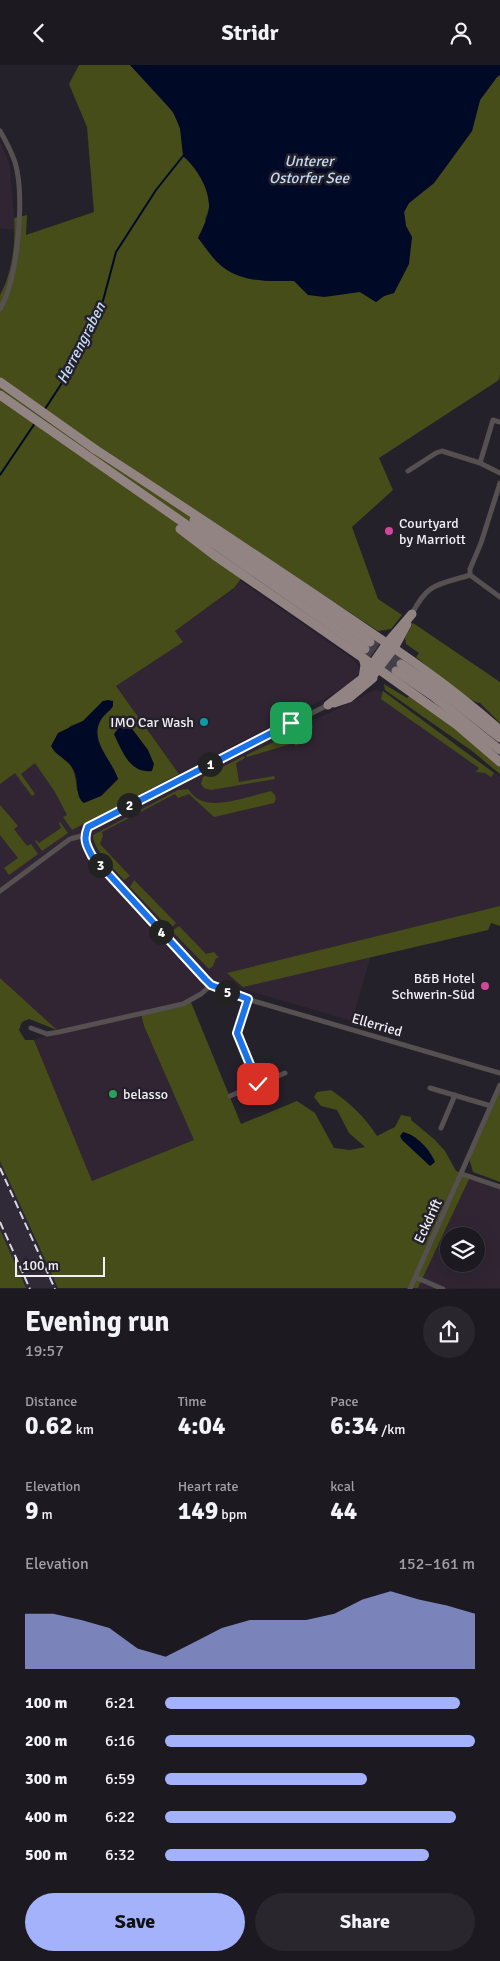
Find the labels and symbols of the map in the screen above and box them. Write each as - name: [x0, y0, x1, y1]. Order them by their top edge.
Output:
- water label: Unterer Ostorfer See: [269, 152, 350, 187]
- water label: Herrengraben: [53, 299, 110, 387]
- place label: Courtyard by Marriott: [399, 515, 466, 548]
- marker: Courtyard by Marriott: [383, 525, 395, 537]
- pin: [270, 702, 312, 744]
- place label: IMO Car Wash: [110, 714, 194, 731]
- marker: IMO Car Wash: [198, 716, 210, 728]
- pin: 1: [198, 751, 222, 777]
- pin: 2: [116, 793, 142, 817]
- pin: 3: [88, 853, 112, 877]
- pin: 4: [148, 919, 174, 945]
- place label: B&B Hotel Schwerin-Süd: [392, 970, 475, 1003]
- pin: 5: [214, 979, 240, 1005]
- marker: B&B Hotel Schwerin-Süd: [479, 980, 491, 992]
- street label: Ellerried: [350, 1010, 404, 1040]
- pin: [237, 1063, 279, 1105]
- place label: belasso: [123, 1086, 168, 1103]
- marker: belasso: [107, 1088, 119, 1100]
- street label: Eckdrift: [410, 1196, 446, 1246]
- scale bar: [15, 1253, 105, 1277]

